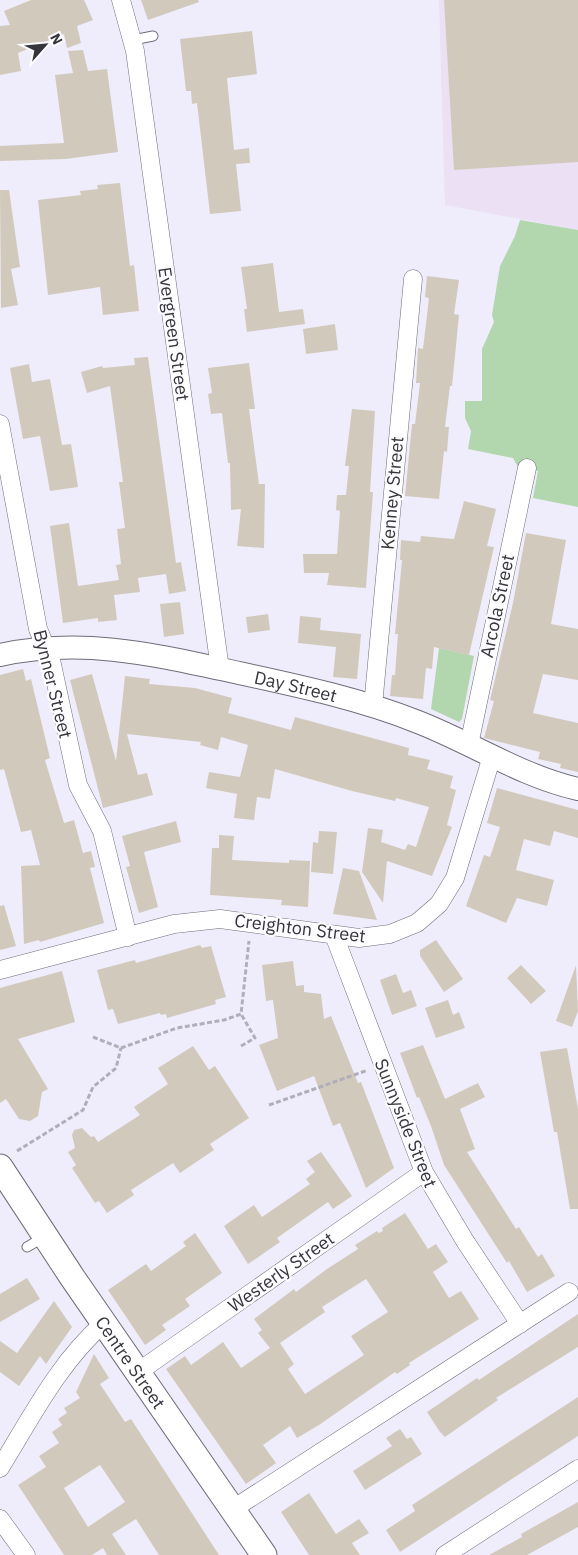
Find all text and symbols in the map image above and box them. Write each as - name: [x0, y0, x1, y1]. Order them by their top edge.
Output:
- north arrow: [20, 20, 70, 70]
- text: N: [46, 30, 67, 48]
- street label: Evergreen Street: [153, 266, 195, 402]
- street label: Kenney Street: [376, 435, 408, 551]
- street label: Arcola Street: [475, 552, 519, 660]
- street label: Bynner Street: [28, 627, 78, 741]
- street label: Day Street: [252, 665, 340, 707]
- street label: Creighton Street: [233, 909, 367, 947]
- street label: Sunnyside Street: [370, 1055, 442, 1191]
- street label: Westerly Street: [223, 1227, 339, 1317]
- street label: Centre Street: [91, 1311, 171, 1413]

